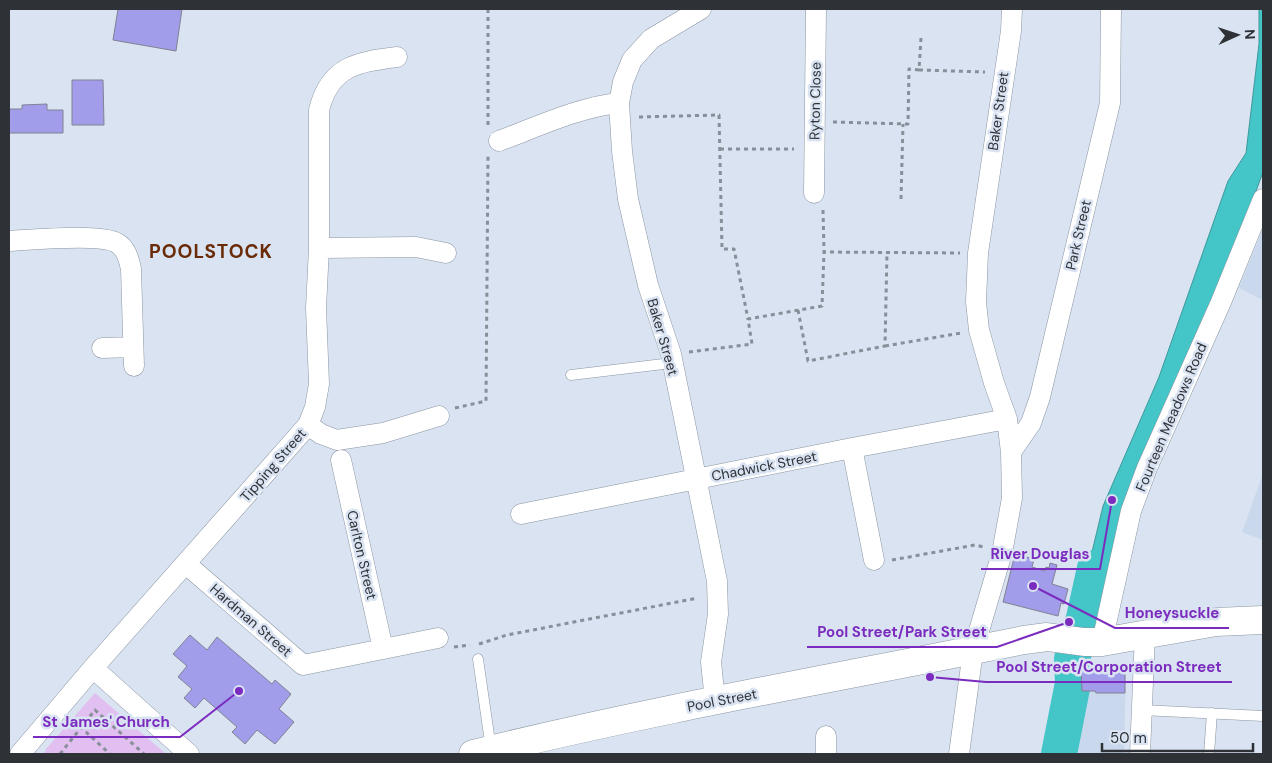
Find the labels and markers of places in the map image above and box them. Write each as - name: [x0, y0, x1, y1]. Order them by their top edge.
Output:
- callout: River Douglas: [981, 539, 1100, 569]
- callout: Honeysuckle: [1115, 598, 1229, 628]
- callout: Pool Street/Park Street: [807, 617, 997, 647]
- callout: Pool Street/Corporation Street: [986, 652, 1232, 682]
- callout: St James' Church: [33, 707, 180, 737]

